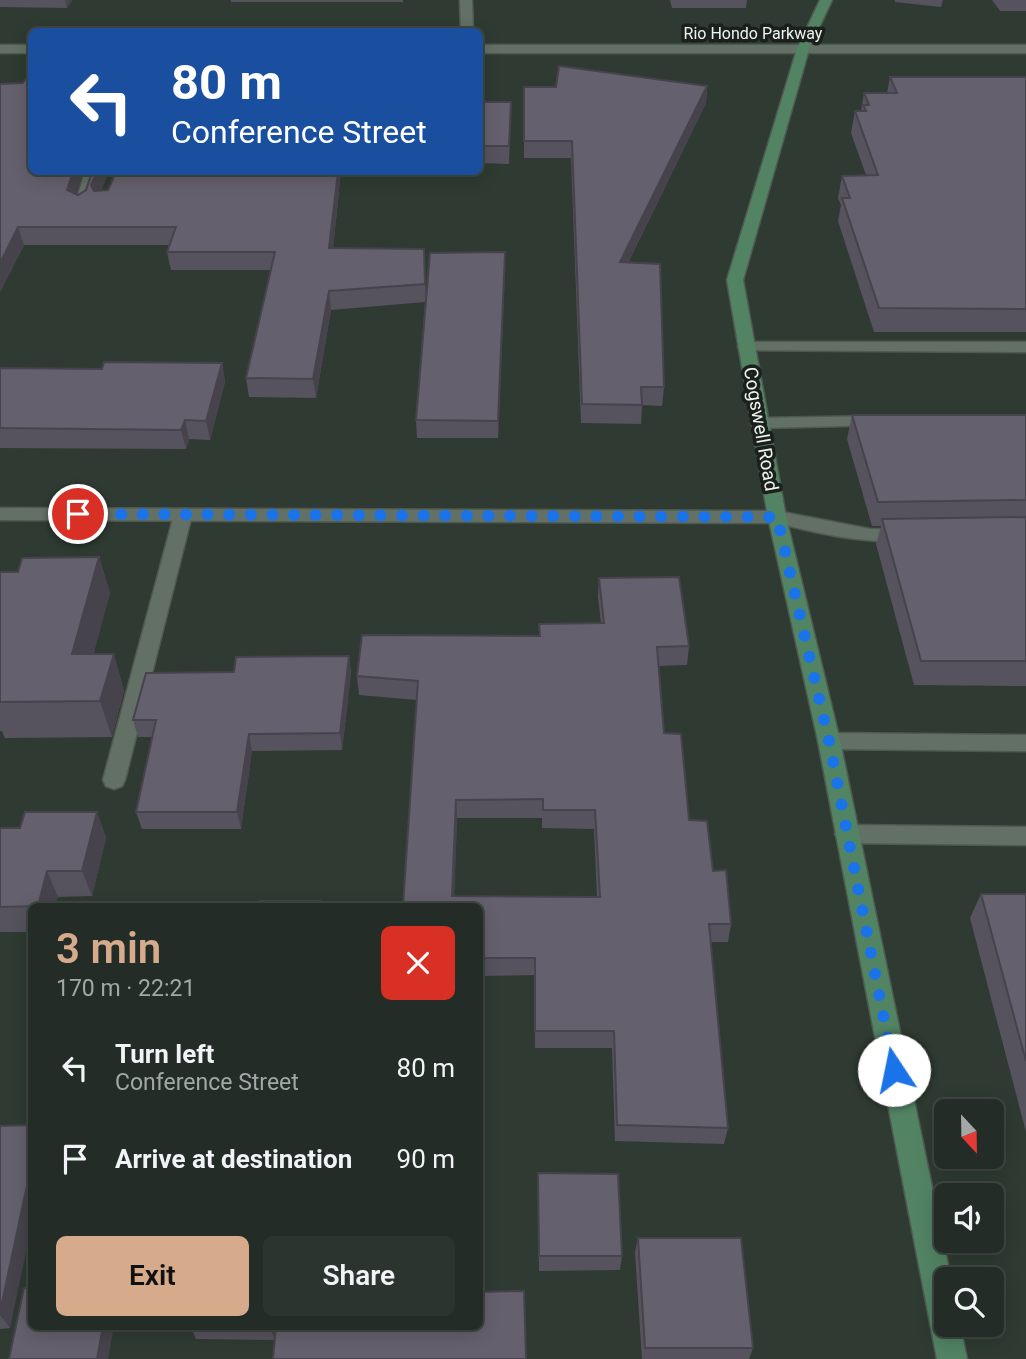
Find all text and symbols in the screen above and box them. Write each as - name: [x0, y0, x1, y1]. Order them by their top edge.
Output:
- street label: Rio Hondo Parkway: [684, 24, 823, 43]
- text: 80 m: [171, 54, 282, 111]
- icon: left: [56, 56, 147, 147]
- text: Conference Street: [171, 113, 427, 151]
- street label: Cogswell Road: [739, 365, 783, 493]
- pin: [48, 484, 108, 544]
- icon: arrive: [59, 495, 97, 533]
- text: 3 min: [56, 924, 161, 973]
- button: close: [381, 926, 455, 1000]
- text: 170 m · 22:21: [56, 975, 195, 1002]
- position arrow: [857, 1033, 931, 1107]
- text: Turn left: [115, 1039, 214, 1069]
- icon: left: [56, 1049, 94, 1087]
- text: 80 m: [397, 1053, 455, 1083]
- text: Conference Street: [115, 1069, 299, 1096]
- north arrow: [934, 1099, 1004, 1169]
- map controls: [934, 1099, 1004, 1337]
- icon: arrive: [56, 1140, 94, 1178]
- text: Arrive at destination: [115, 1144, 352, 1174]
- text: 90 m: [397, 1144, 455, 1174]
- button: sound: [934, 1183, 1004, 1253]
- button: Exit: [56, 1236, 249, 1316]
- button: Share: [263, 1236, 455, 1316]
- button: search: [934, 1267, 1004, 1337]

